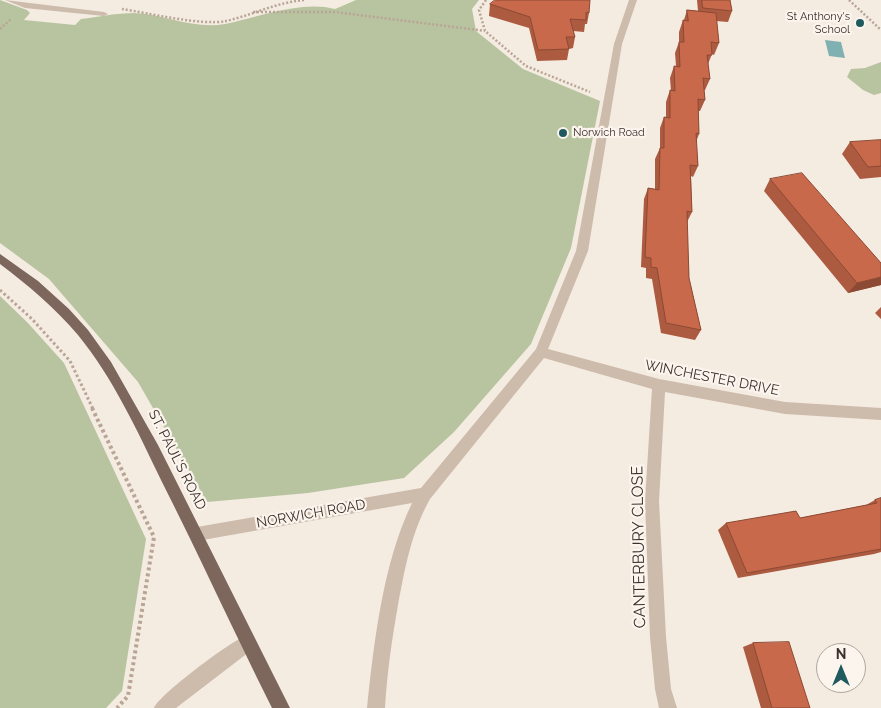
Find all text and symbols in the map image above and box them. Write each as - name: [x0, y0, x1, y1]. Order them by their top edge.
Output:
- place label: St Anthony's School: [787, 10, 850, 36]
- marker: St Anthony's School: [854, 17, 866, 29]
- place label: Norwich Road: [573, 126, 645, 140]
- marker: Norwich Road: [557, 127, 569, 139]
- street label: WINCHESTER DRIVE: [644, 357, 780, 399]
- street label: ST. PAUL'S ROAD: [144, 407, 210, 513]
- street label: CANTERBURY CLOSE: [628, 466, 650, 628]
- street label: NORWICH ROAD: [255, 496, 367, 532]
- north arrow: [816, 643, 866, 693]
- text: N: [836, 646, 846, 662]

